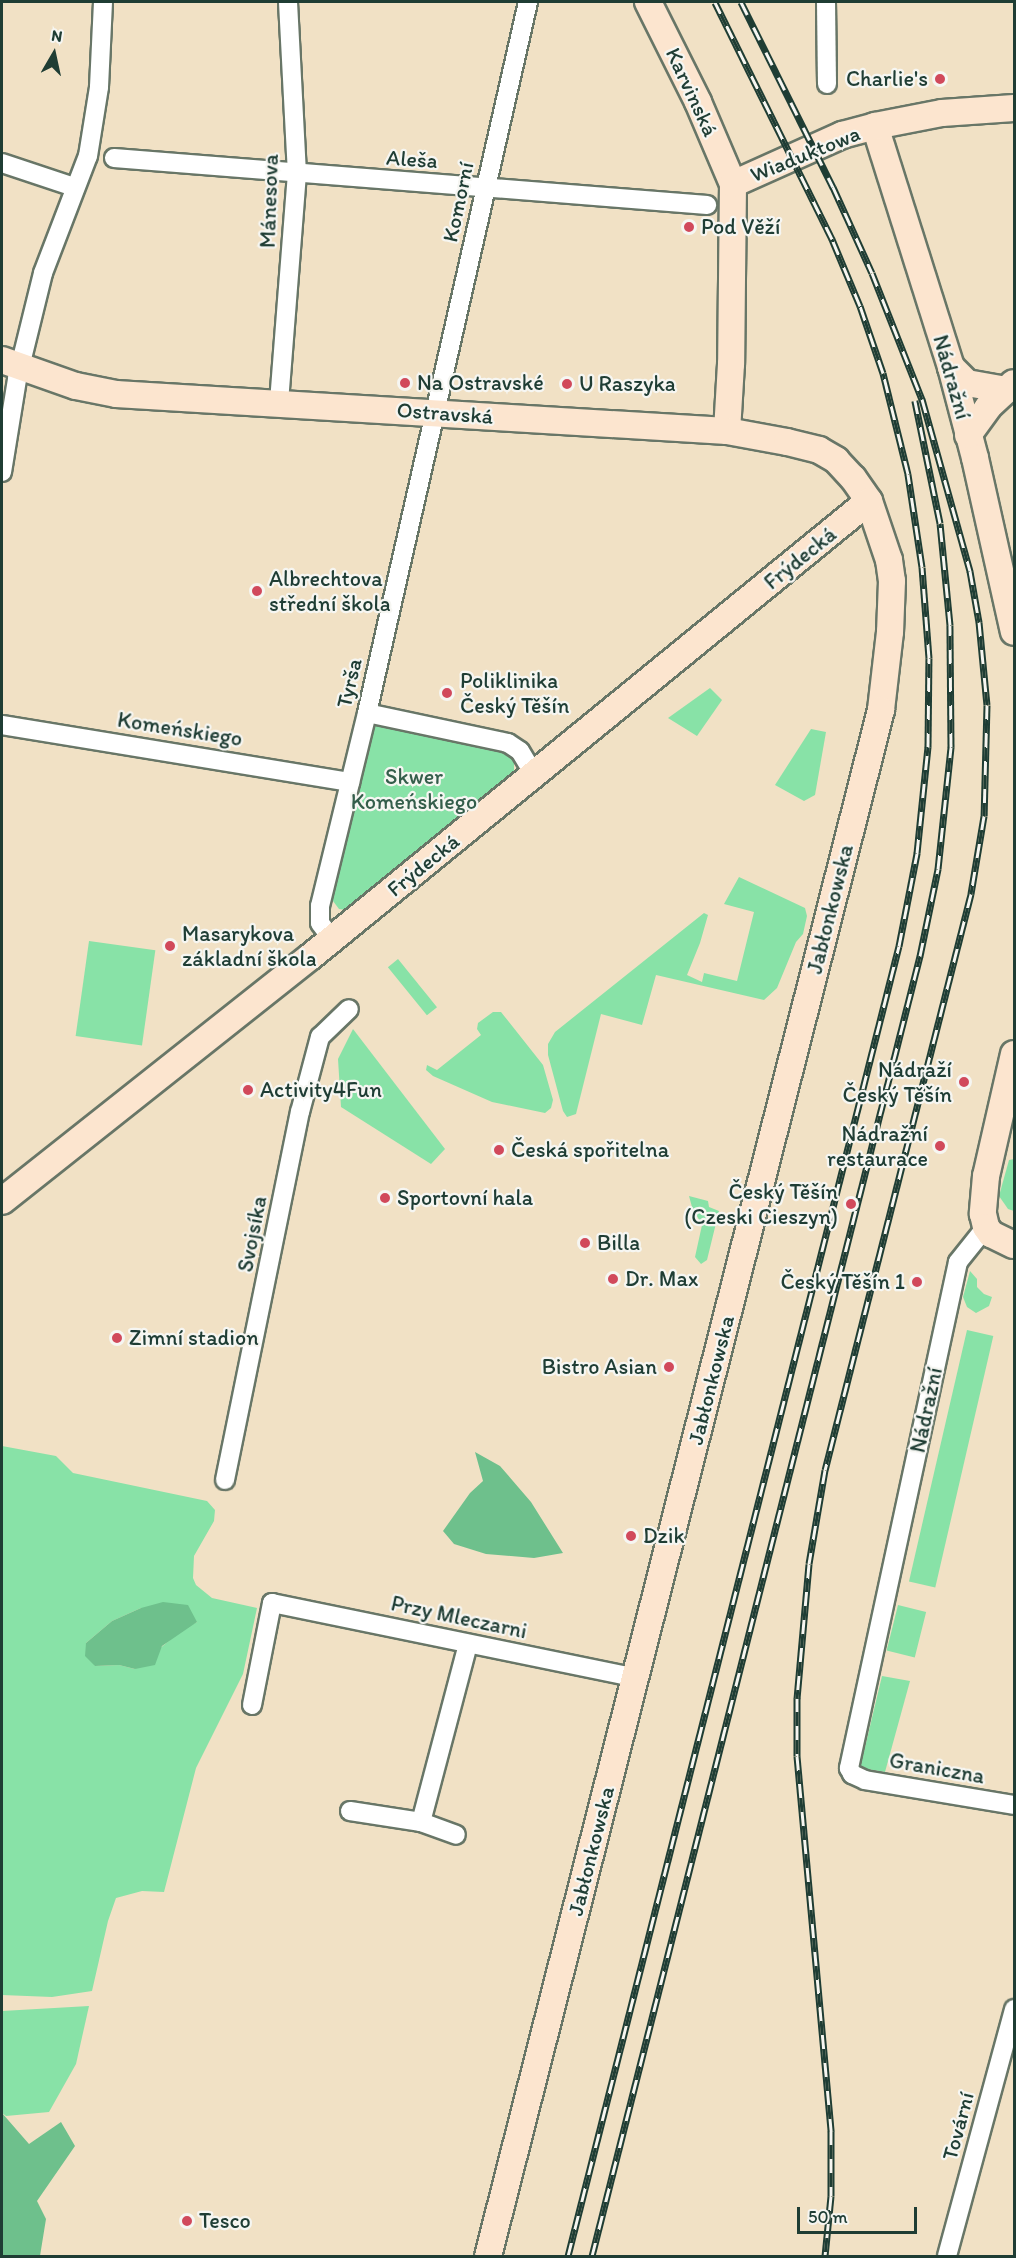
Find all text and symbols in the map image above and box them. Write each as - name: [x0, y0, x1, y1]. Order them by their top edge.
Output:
- north arrow: [24, 24, 84, 84]
- text: N: [50, 25, 64, 46]
- street label: Karvinská: [660, 43, 724, 141]
- place label: Charlie's: [846, 66, 928, 92]
- marker: Charlie's: [933, 72, 947, 86]
- street label: Wiaduktowa: [746, 120, 864, 188]
- street label: Aleša: [385, 144, 439, 174]
- street label: Mánesova: [254, 153, 284, 249]
- street label: Komorní: [437, 160, 479, 244]
- place label: Pod Věží: [701, 214, 780, 240]
- marker: Pod Věží: [682, 220, 696, 234]
- street label: Nádražní: [927, 332, 977, 422]
- place label: Na Ostravské: [417, 370, 544, 396]
- place label: U Raszyka: [579, 371, 676, 397]
- marker: Na Ostravské: [398, 376, 412, 390]
- marker: U Raszyka: [560, 377, 574, 391]
- street label: Ostravská: [396, 396, 494, 430]
- street label: Frýdecká: [758, 521, 842, 595]
- place label: Albrechtova střední škola: [269, 565, 391, 616]
- marker: Albrechtova střední škola: [250, 584, 264, 598]
- street label: Tyrša: [331, 656, 367, 710]
- place label: Poliklinika Český Těšín: [460, 667, 569, 718]
- marker: Poliklinika Český Těšín: [438, 684, 456, 702]
- street label: Komeńskiego: [116, 706, 244, 752]
- park label: Skwer Komeńskiego: [351, 763, 477, 814]
- street label: Frýdecká: [381, 828, 465, 902]
- street label: Jabłonkowska: [801, 842, 859, 976]
- place label: Masarykova základní škola: [182, 920, 316, 972]
- marker: Masarykova základní škola: [163, 939, 177, 953]
- place label: Nádraží Český Těšín: [843, 1056, 952, 1108]
- marker: Nádraží Český Těšín: [957, 1075, 971, 1089]
- place label: Activity4Fun: [260, 1077, 382, 1103]
- marker: Activity4Fun: [241, 1083, 255, 1097]
- place label: Nádražní restaurace: [827, 1120, 928, 1172]
- place label: Česká spořitelna: [511, 1137, 668, 1163]
- marker: Nádražní restaurace: [933, 1139, 947, 1153]
- marker: Česká spořitelna: [492, 1143, 506, 1157]
- place label: Český Těšín (Czeski Cieszyn): [684, 1178, 838, 1230]
- place label: Sportovní hala: [397, 1185, 533, 1211]
- marker: Sportovní hala: [378, 1191, 392, 1205]
- street label: Svojsíka: [232, 1194, 272, 1274]
- marker: Český Těšín (Czeski Cieszyn): [842, 1195, 860, 1213]
- place label: Billa: [597, 1230, 640, 1256]
- marker: Billa: [578, 1236, 592, 1250]
- place label: Dr. Max: [625, 1266, 698, 1292]
- place label: Český Těšín 1: [780, 1269, 905, 1295]
- marker: Dr. Max: [606, 1272, 620, 1286]
- marker: Český Těšín 1: [910, 1275, 924, 1289]
- street label: Jabłonkowska: [682, 1313, 740, 1447]
- place label: Zimní stadion: [129, 1325, 259, 1351]
- marker: Zimní stadion: [110, 1331, 124, 1345]
- place label: Bistro Asian: [542, 1354, 657, 1380]
- marker: Bistro Asian: [662, 1360, 676, 1374]
- street label: Nádražní: [904, 1365, 948, 1455]
- place label: Dzik: [643, 1523, 685, 1549]
- marker: Dzik: [624, 1529, 638, 1543]
- street label: Przy Mleczarni: [389, 1590, 529, 1644]
- street label: Graniczna: [887, 1747, 987, 1789]
- street label: Jabłonkowska: [562, 1784, 620, 1918]
- street label: Tovární: [936, 2089, 980, 2163]
- scale bar: [800, 2195, 920, 2233]
- text: 50 m: [808, 2206, 848, 2228]
- place label: Tesco: [199, 2208, 251, 2234]
- marker: Tesco: [180, 2214, 194, 2228]

